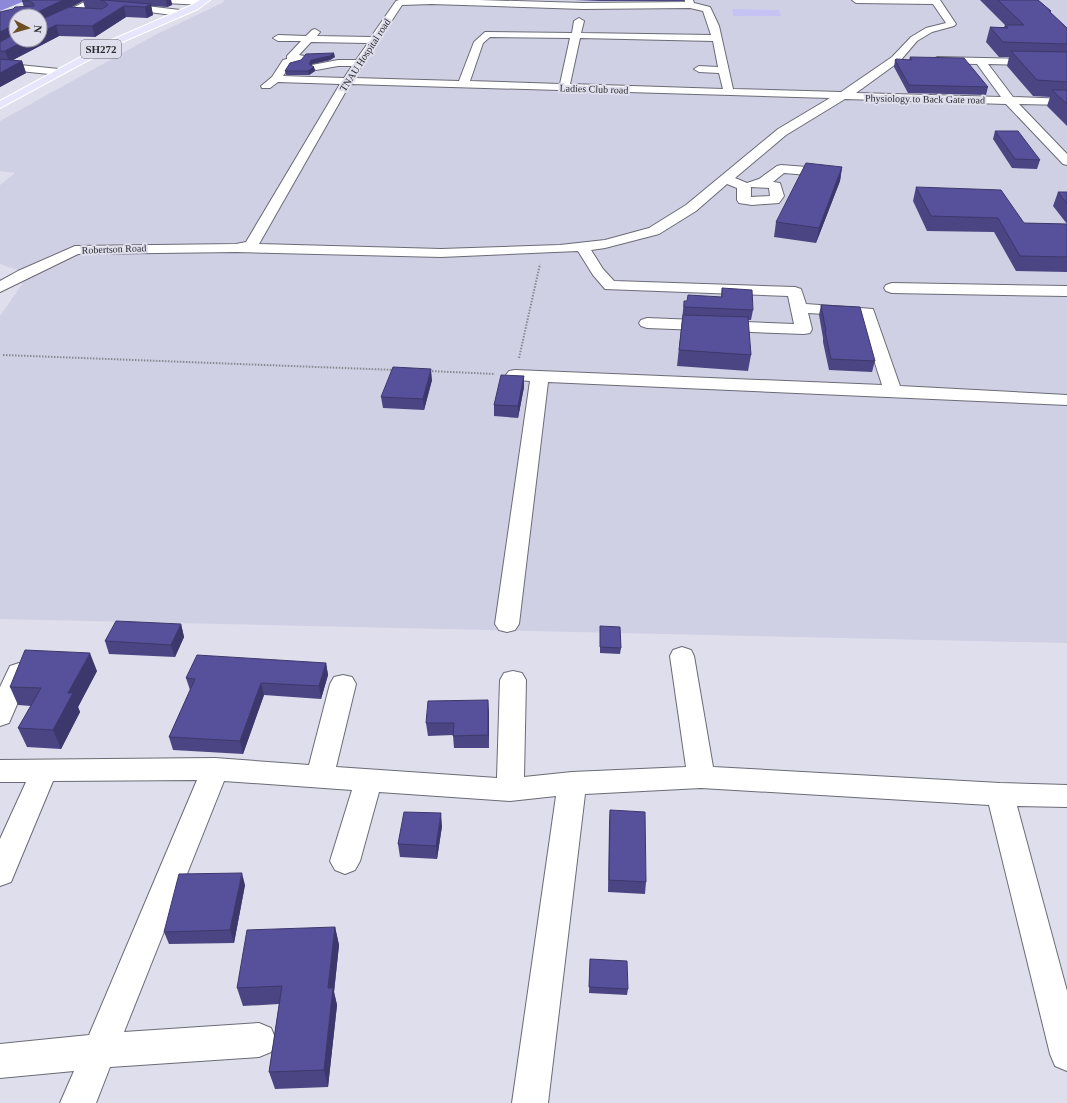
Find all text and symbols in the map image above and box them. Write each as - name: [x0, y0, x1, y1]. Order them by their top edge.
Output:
- north arrow: [8, 8, 48, 48]
- street label: TNAU Hospital road: [337, 17, 393, 93]
- text: N: [32, 24, 44, 34]
- road number: SH272: [81, 40, 121, 58]
- street label: Ladies Club road: [559, 82, 629, 96]
- street label: Physiology to Back Gate road: [865, 92, 985, 106]
- street label: Robertson Road: [81, 242, 147, 256]

